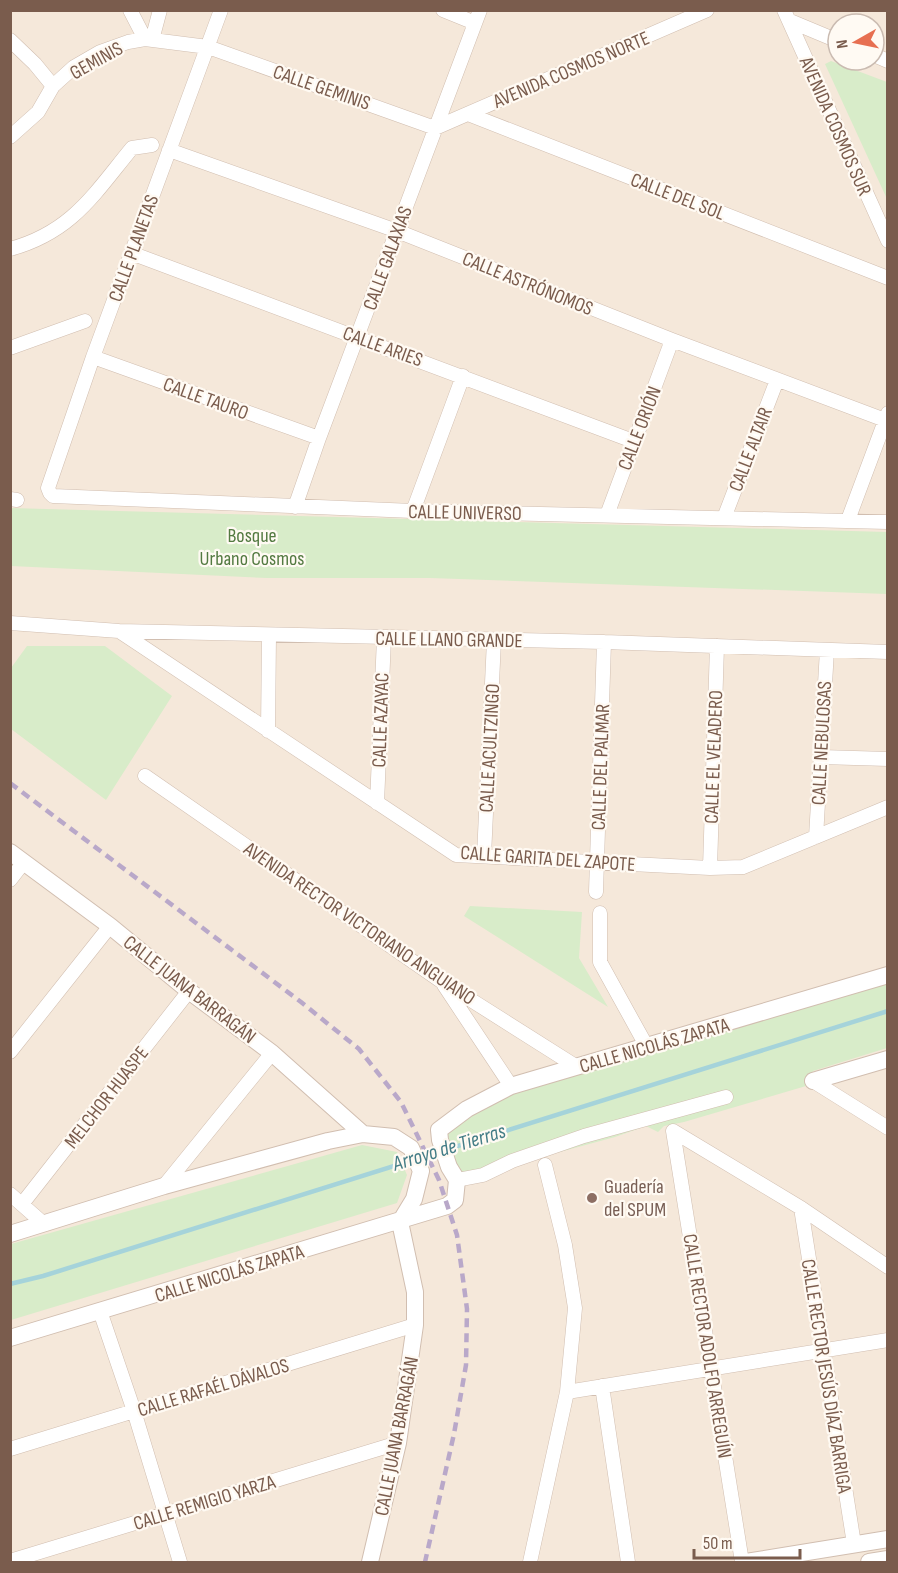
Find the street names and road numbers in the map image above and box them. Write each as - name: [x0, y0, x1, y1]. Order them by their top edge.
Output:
- street label: AVENIDA COSMOS NORTE: [489, 26, 653, 114]
- street label: GEMINIS: [66, 37, 127, 85]
- street label: AVENIDA COSMOS SUR: [793, 52, 877, 200]
- street label: CALLE GEMINIS: [270, 60, 374, 116]
- street label: CALLE DEL SOL: [627, 168, 729, 226]
- street label: CALLE PLANETAS: [104, 192, 164, 305]
- street label: CALLE GALAXIAS: [358, 203, 418, 314]
- street label: CALLE ASTRÓNOMOS: [459, 247, 596, 321]
- street label: CALLE ARIES: [339, 321, 426, 372]
- street label: CALLE TAURO: [160, 372, 252, 425]
- street label: CALLE ORIÓN: [613, 383, 667, 474]
- street label: CALLE ALTAIR: [724, 404, 778, 495]
- street label: CALLE UNIVERSO: [408, 500, 522, 526]
- street label: CALLE LLANO GRANDE: [375, 627, 523, 653]
- street label: CALLE AZAYAC: [367, 672, 395, 768]
- street label: CALLE NEBULOSAS: [807, 680, 837, 806]
- street label: CALLE ACULTZINGO: [475, 683, 505, 813]
- street label: CALLE EL VELADERO: [700, 690, 728, 824]
- street label: CALLE DEL PALMAR: [587, 703, 615, 831]
- street label: AVENIDA RECTOR VICTORIANO ANGUIANO: [238, 837, 480, 1010]
- street label: CALLE GARITA DEL ZAPOTE: [460, 841, 636, 877]
- street label: CALLE JUANA BARRAGÁN: [118, 931, 261, 1049]
- street label: CALLE NICOLÁS ZAPATA: [577, 1013, 732, 1079]
- street label: MELCHOR HUASPE: [59, 1042, 154, 1153]
- street label: CALLE RECTOR ADOLFO ARREGUÍN: [677, 1232, 737, 1460]
- street label: CALLE NICOLÁS ZAPATA: [152, 1240, 307, 1308]
- street label: CALLE RECTOR JESÚS DÍAZ BARRIGA: [796, 1257, 856, 1495]
- street label: CALLE RAFAÉL DÁVALOS: [135, 1354, 292, 1422]
- street label: CALLE JUANA BARRAGÁN: [370, 1354, 424, 1518]
- street label: CALLE REMIGIO YARZA: [130, 1470, 279, 1536]

